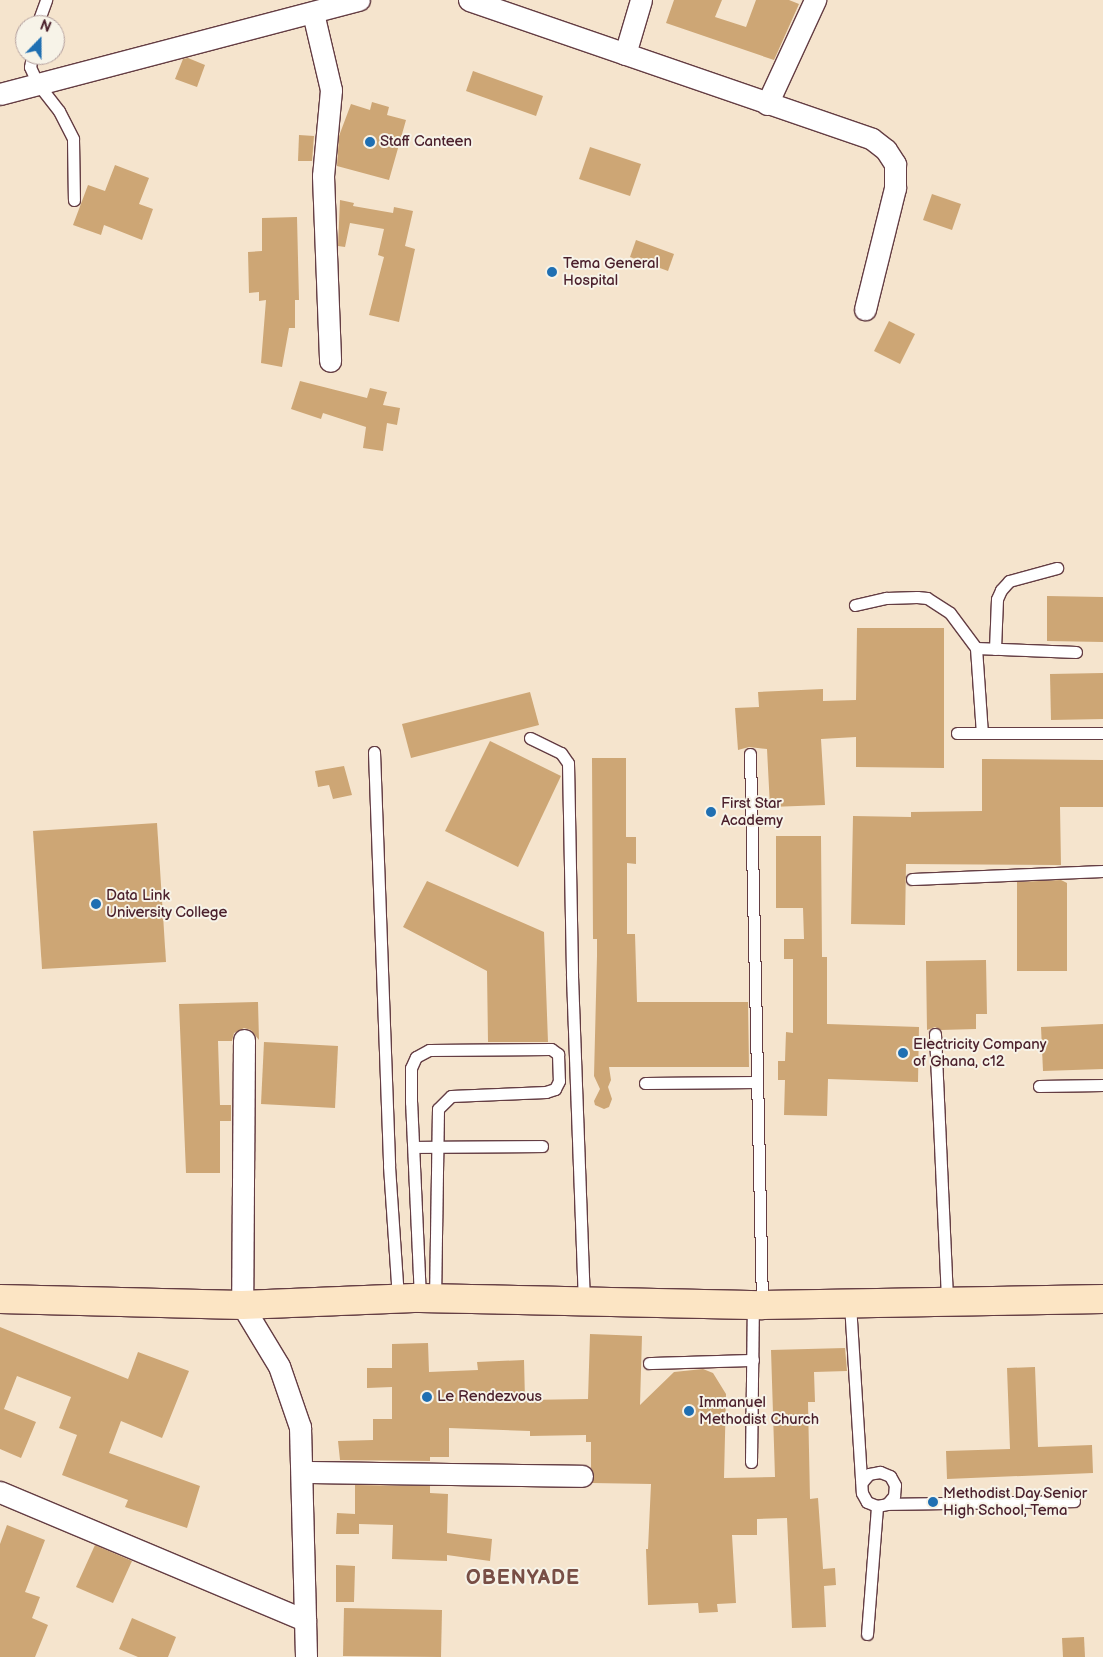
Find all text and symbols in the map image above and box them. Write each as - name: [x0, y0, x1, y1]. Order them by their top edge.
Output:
- north arrow: [15, 15, 65, 65]
- text: N: [37, 17, 53, 36]
- place label: Staff Canteen: [380, 133, 472, 151]
- marker: Staff Canteen: [364, 136, 376, 148]
- place label: Tema General Hospital: [563, 254, 659, 289]
- marker: Tema General Hospital: [545, 265, 559, 279]
- place label: First Star Academy: [721, 794, 783, 829]
- marker: First Star Academy: [705, 806, 717, 818]
- place label: Data Link University College: [106, 886, 228, 921]
- marker: Data Link University College: [90, 898, 102, 910]
- place label: Electricity Company of Ghana, c12: [913, 1035, 1047, 1070]
- marker: Electricity Company of Ghana, c12: [897, 1047, 909, 1059]
- place label: Le Rendezvous: [437, 1388, 542, 1406]
- marker: Le Rendezvous: [421, 1391, 433, 1403]
- place label: Immanuel Methodist Church: [699, 1393, 819, 1428]
- marker: Immanuel Methodist Church: [683, 1405, 695, 1417]
- place label: Methodist Day Senior High School, Tema: [943, 1484, 1088, 1519]
- marker: Methodist Day Senior High School, Tema: [927, 1496, 939, 1508]
- district label: OBENYADE: [465, 1566, 581, 1590]

